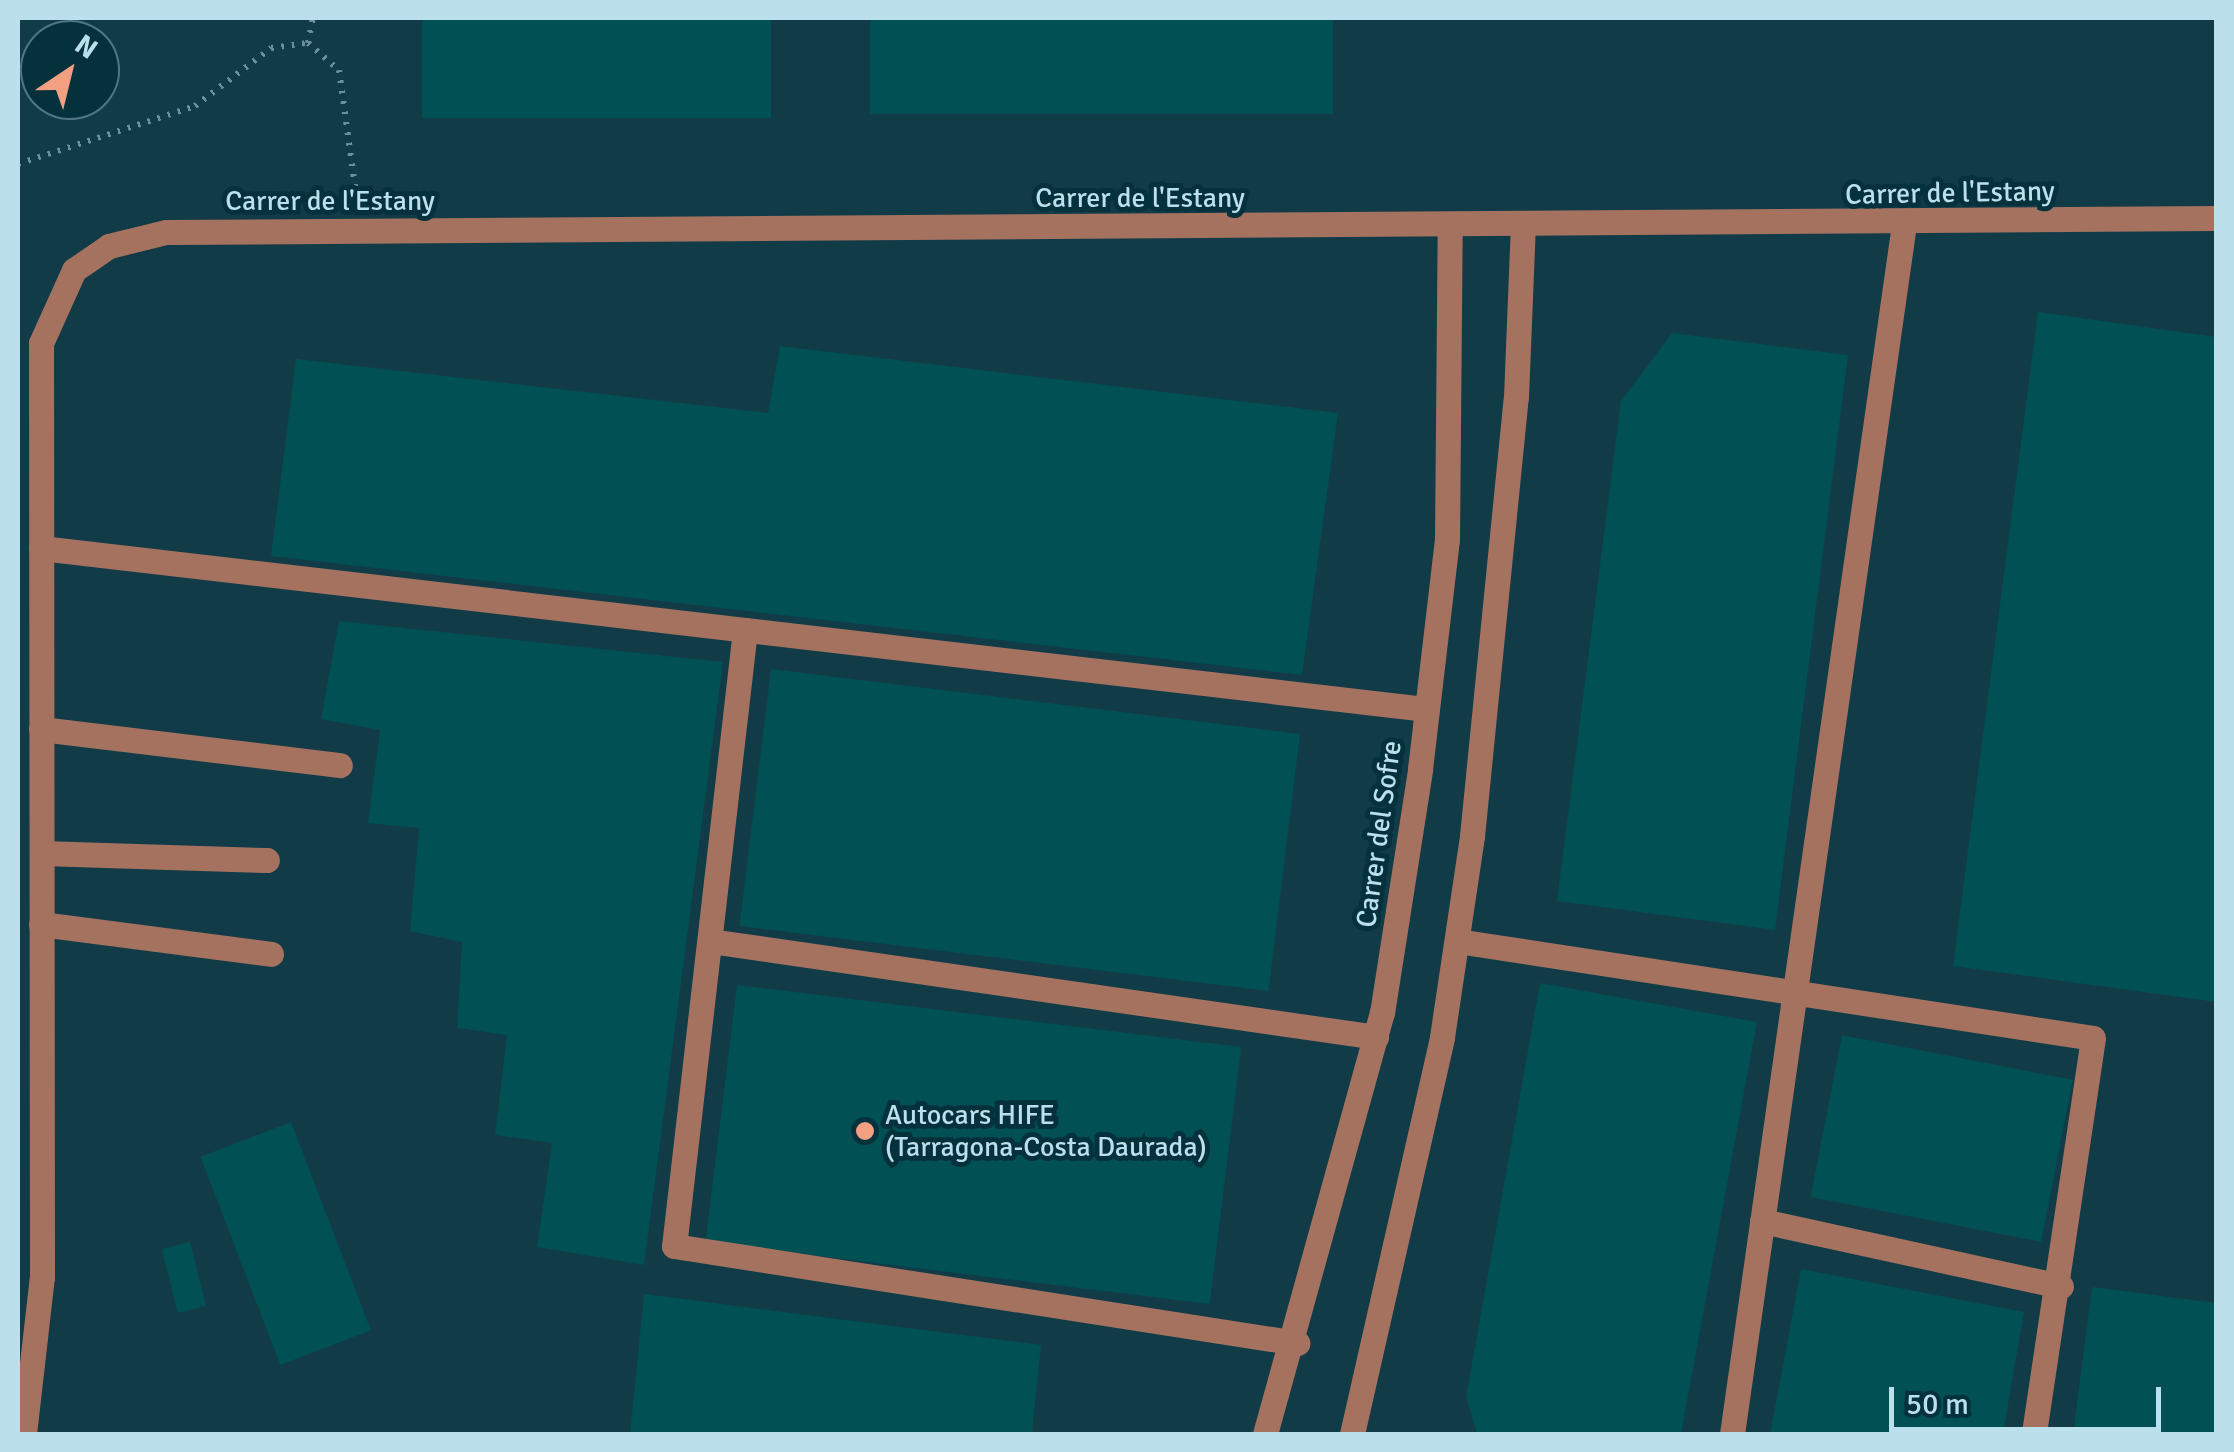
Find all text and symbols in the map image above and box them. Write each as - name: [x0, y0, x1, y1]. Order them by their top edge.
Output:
- north arrow: [20, 20, 120, 120]
- text: N: [68, 28, 104, 67]
- street label: Carrer de l'Estany: [1845, 174, 2055, 212]
- street label: Carrer de l'Estany: [1035, 181, 1245, 215]
- street label: Carrer de l'Estany: [225, 184, 435, 218]
- street label: Carrer del Sofre: [1349, 738, 1409, 930]
- place label: Autocars HIFE (Tarragona-Costa Daurada): [885, 1098, 1207, 1164]
- marker: Autocars HIFE (Tarragona-Costa Daurada): [854, 1120, 876, 1142]
- scale bar: [1894, 1367, 2166, 1429]
- text: 50 m: [1906, 1386, 1969, 1423]

